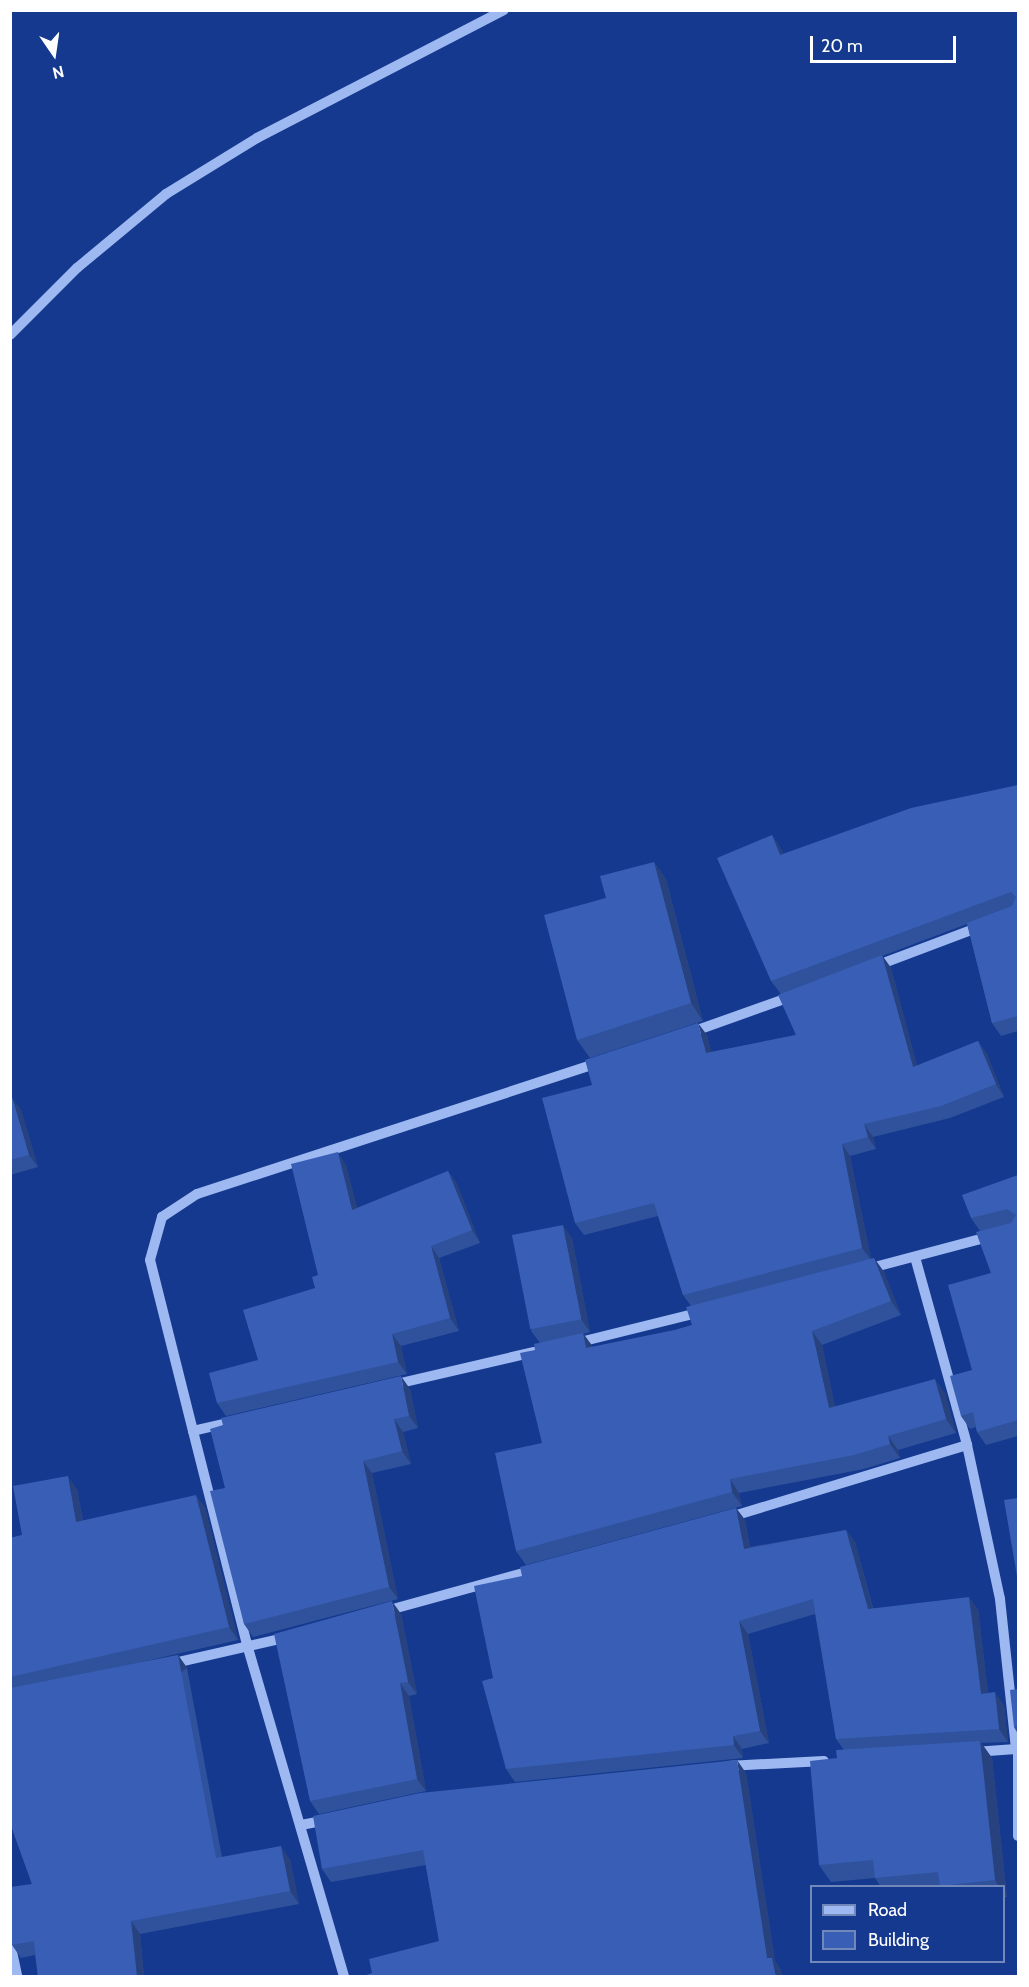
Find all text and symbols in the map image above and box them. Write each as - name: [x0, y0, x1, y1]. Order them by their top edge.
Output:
- north arrow: [24, 24, 84, 84]
- scale bar: [813, 24, 958, 62]
- text: 20 m: [821, 35, 863, 57]
- text: N: [51, 61, 66, 83]
- legend: [810, 1885, 1005, 1963]
- text: Road: [868, 1899, 907, 1921]
- text: Building: [868, 1929, 929, 1951]

